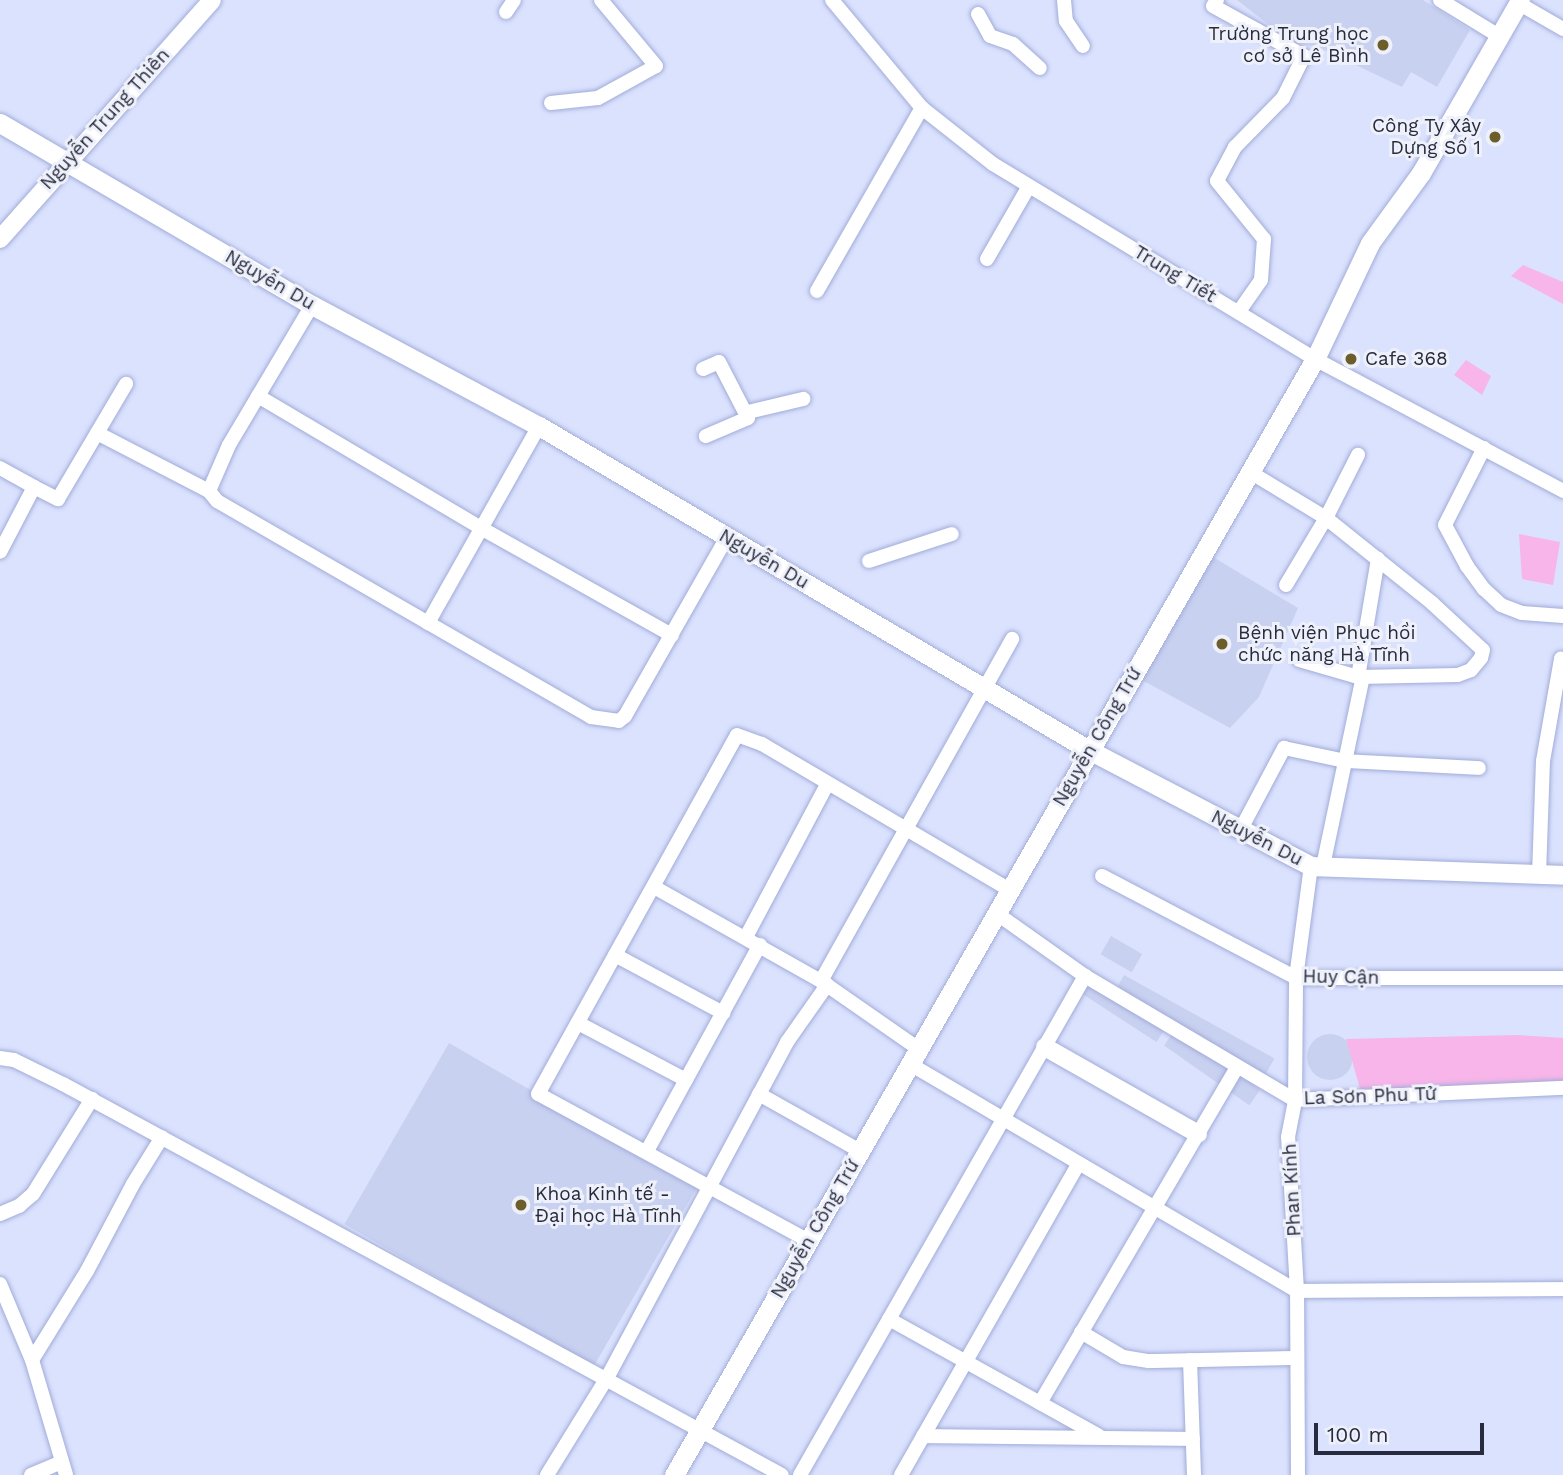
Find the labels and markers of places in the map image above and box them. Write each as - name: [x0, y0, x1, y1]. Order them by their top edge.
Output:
- place label: Trường Trung học cơ sở Lê Bình: [1208, 23, 1369, 67]
- marker: Trường Trung học cơ sở Lê Bình: [1375, 37, 1391, 53]
- place label: Công Ty Xây Dựng Số 1: [1371, 115, 1481, 159]
- marker: Công Ty Xây Dựng Số 1: [1487, 129, 1503, 145]
- place label: Cafe 368: [1365, 348, 1448, 370]
- marker: Cafe 368: [1343, 351, 1359, 367]
- place label: Bệnh viện Phục hồi chức năng Hà Tĩnh: [1238, 622, 1416, 666]
- marker: Bệnh viện Phục hồi chức năng Hà Tĩnh: [1212, 634, 1232, 654]
- place label: Khoa Kinh tế - Đại học Hà Tĩnh: [535, 1183, 682, 1227]
- marker: Khoa Kinh tế - Đại học Hà Tĩnh: [513, 1197, 529, 1213]

